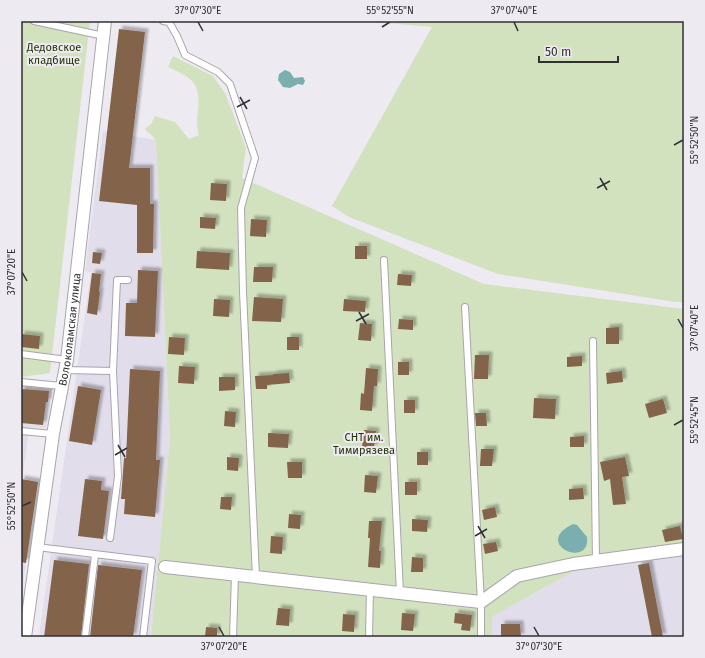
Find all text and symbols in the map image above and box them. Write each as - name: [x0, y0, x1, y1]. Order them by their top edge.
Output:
- text: 37°07'30"E: [175, 5, 221, 17]
- text: 55°52'55"N: [366, 5, 414, 17]
- text: 37°07'40"E: [491, 5, 537, 17]
- scale bar: [539, 38, 618, 64]
- park label: Дедовское кладбище: [26, 41, 81, 67]
- text: 50 m: [545, 45, 571, 59]
- text: 55°52'50"N: [689, 116, 701, 164]
- text: 37°07'20"E: [6, 249, 18, 295]
- street label: Волоколамская улица: [56, 272, 83, 387]
- text: 37°07'40"E: [689, 305, 701, 351]
- text: 55°52'45"N: [689, 396, 701, 444]
- park label: СНТ им. Тимирязева: [333, 431, 395, 457]
- text: 55°52'50"N: [6, 482, 18, 530]
- text: 37°07'20"E: [201, 641, 247, 653]
- text: 37°07'30"E: [516, 641, 562, 653]

